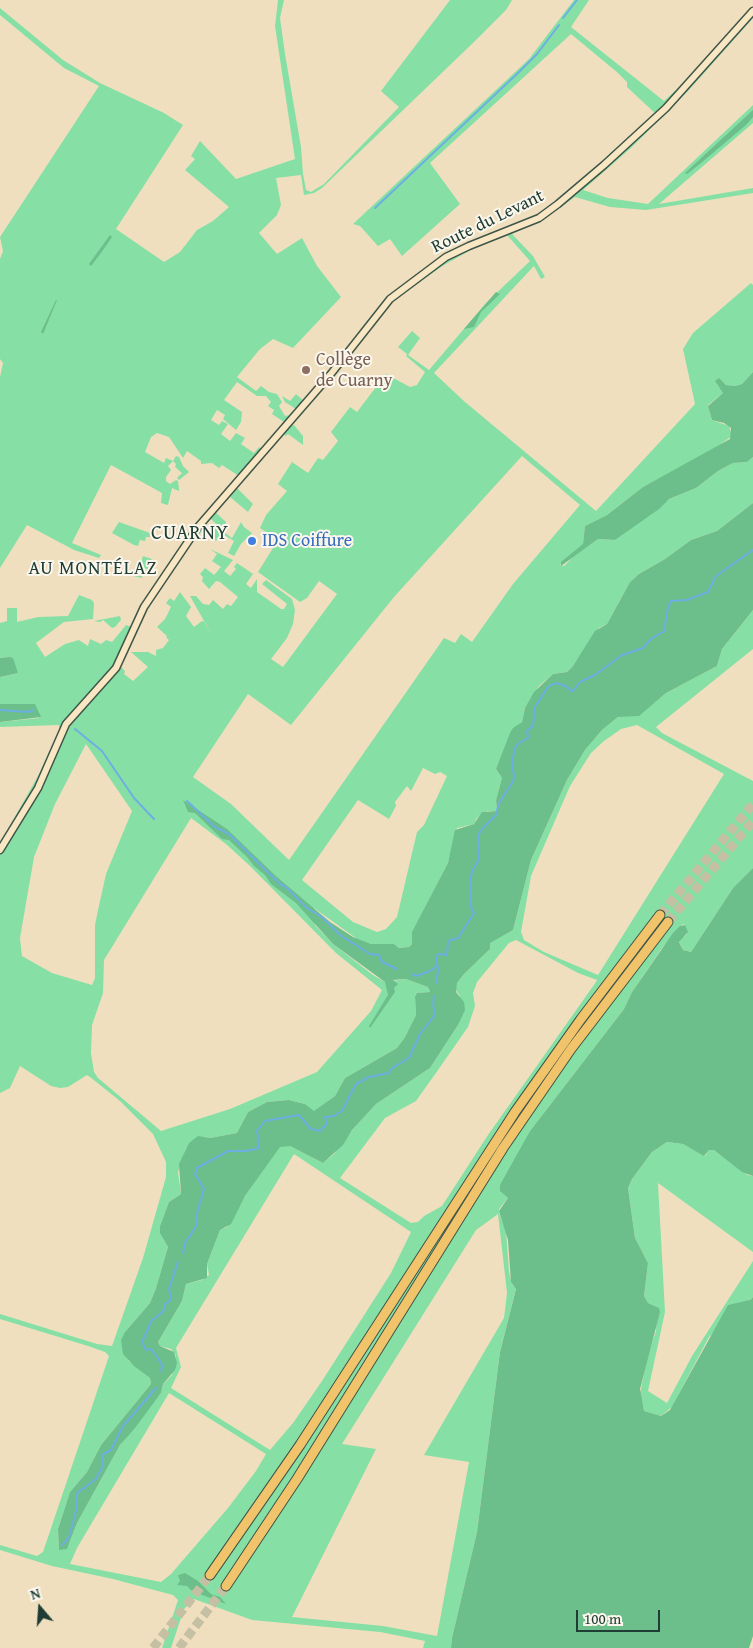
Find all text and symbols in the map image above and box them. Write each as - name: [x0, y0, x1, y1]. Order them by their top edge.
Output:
- street label: Route du Levant: [428, 186, 548, 258]
- place label: Collège de Cuarny: [316, 349, 393, 392]
- marker: Collège de Cuarny: [300, 364, 312, 376]
- district label: CUARNY: [150, 522, 230, 546]
- place label: IDS Coiffure: [262, 530, 352, 552]
- marker: IDS Coiffure: [246, 535, 258, 547]
- district label: AU MONTÉLAZ: [27, 558, 159, 580]
- north arrow: [15, 1583, 65, 1633]
- text: N: [28, 1583, 43, 1605]
- scale bar: [578, 1600, 662, 1632]
- text: 100 m: [584, 1608, 621, 1629]

